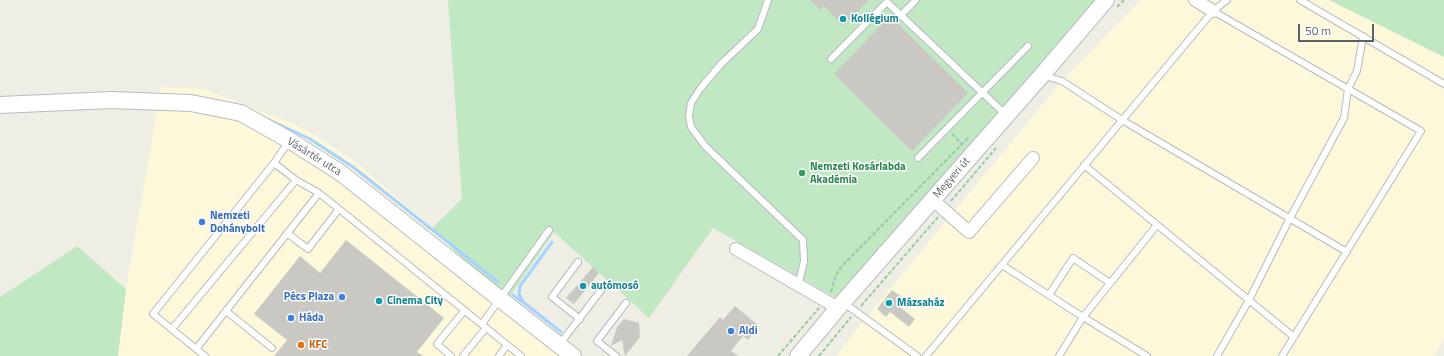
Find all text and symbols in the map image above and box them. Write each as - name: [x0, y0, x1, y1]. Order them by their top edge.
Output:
- place label: Kollégium: [851, 12, 899, 26]
- marker: Kollégium: [838, 14, 848, 24]
- scale bar: [1300, 16, 1376, 42]
- text: 50 m: [1305, 21, 1331, 40]
- street label: Vásártér utca: [284, 135, 344, 179]
- street label: Megyeri út: [931, 155, 973, 201]
- place label: Nemzeti Kosárlabda Akadémia: [810, 160, 906, 186]
- marker: Nemzeti Kosárlabda Akadémia: [797, 168, 807, 178]
- place label: Nemzeti Dohánybolt: [210, 209, 265, 235]
- marker: Nemzeti Dohánybolt: [197, 217, 207, 227]
- place label: autómosó: [591, 279, 639, 293]
- marker: autómosó: [578, 281, 588, 291]
- place label: Pécs Plaza: [284, 290, 334, 304]
- marker: Pécs Plaza: [337, 292, 347, 302]
- place label: Cinema City: [387, 294, 443, 308]
- marker: Cinema City: [374, 296, 384, 306]
- place label: Mázsaház: [897, 296, 945, 310]
- marker: Mázsaház: [884, 298, 894, 308]
- place label: Háda: [299, 311, 324, 325]
- marker: Háda: [286, 313, 296, 323]
- place label: Aldi: [739, 324, 757, 338]
- marker: Aldi: [726, 326, 736, 336]
- place label: KFC: [309, 338, 327, 352]
- marker: KFC: [296, 340, 306, 350]

